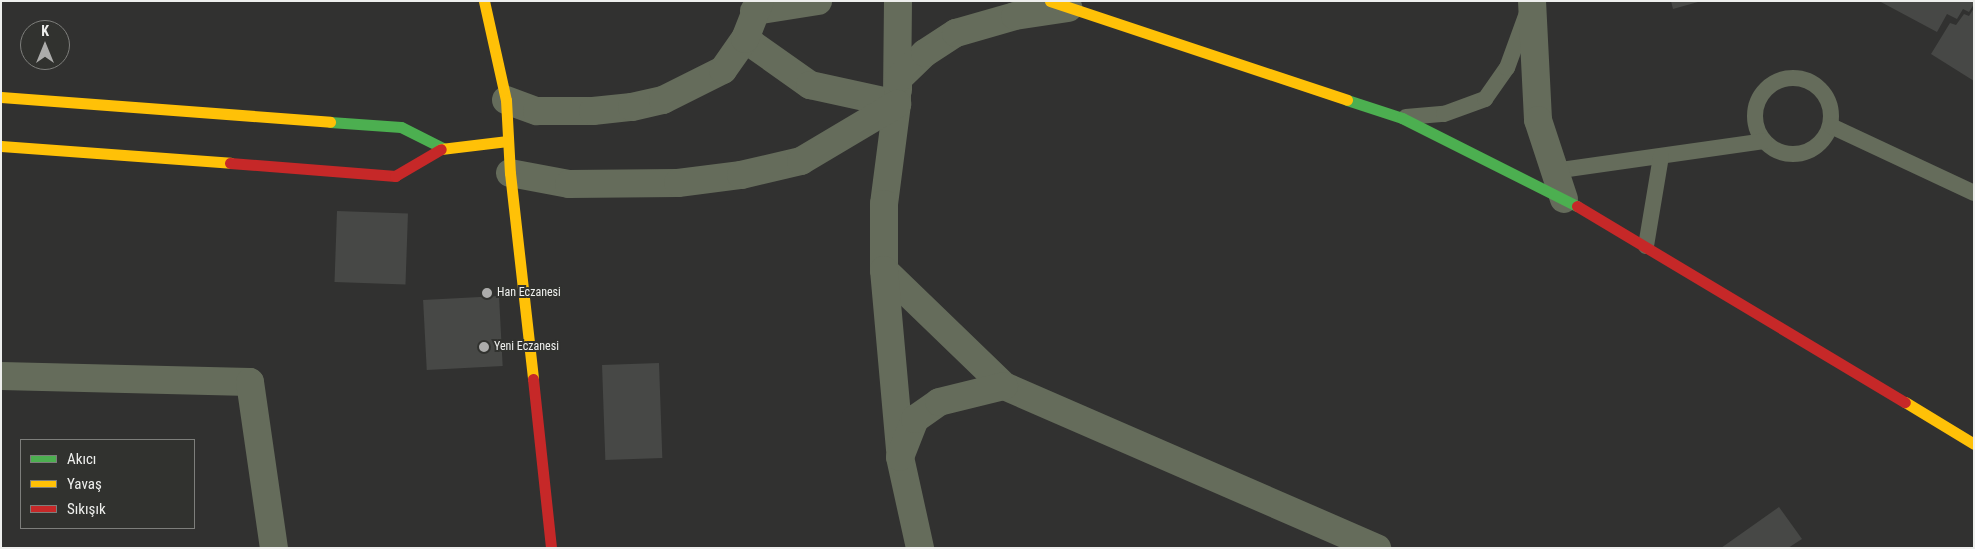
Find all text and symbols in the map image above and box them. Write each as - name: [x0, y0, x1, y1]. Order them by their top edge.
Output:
- north arrow: [20, 20, 70, 70]
- text: K: [41, 23, 49, 39]
- place label: Han Eczanesi: [497, 286, 561, 300]
- marker: Han Eczanesi: [481, 287, 493, 299]
- place label: Yeni Eczanesi: [494, 340, 559, 354]
- marker: Yeni Eczanesi: [478, 341, 490, 353]
- legend: [20, 439, 195, 529]
- text: Akıcı: [67, 450, 96, 468]
- text: Yavaş: [67, 475, 102, 493]
- text: Sıkışık: [67, 500, 106, 518]

